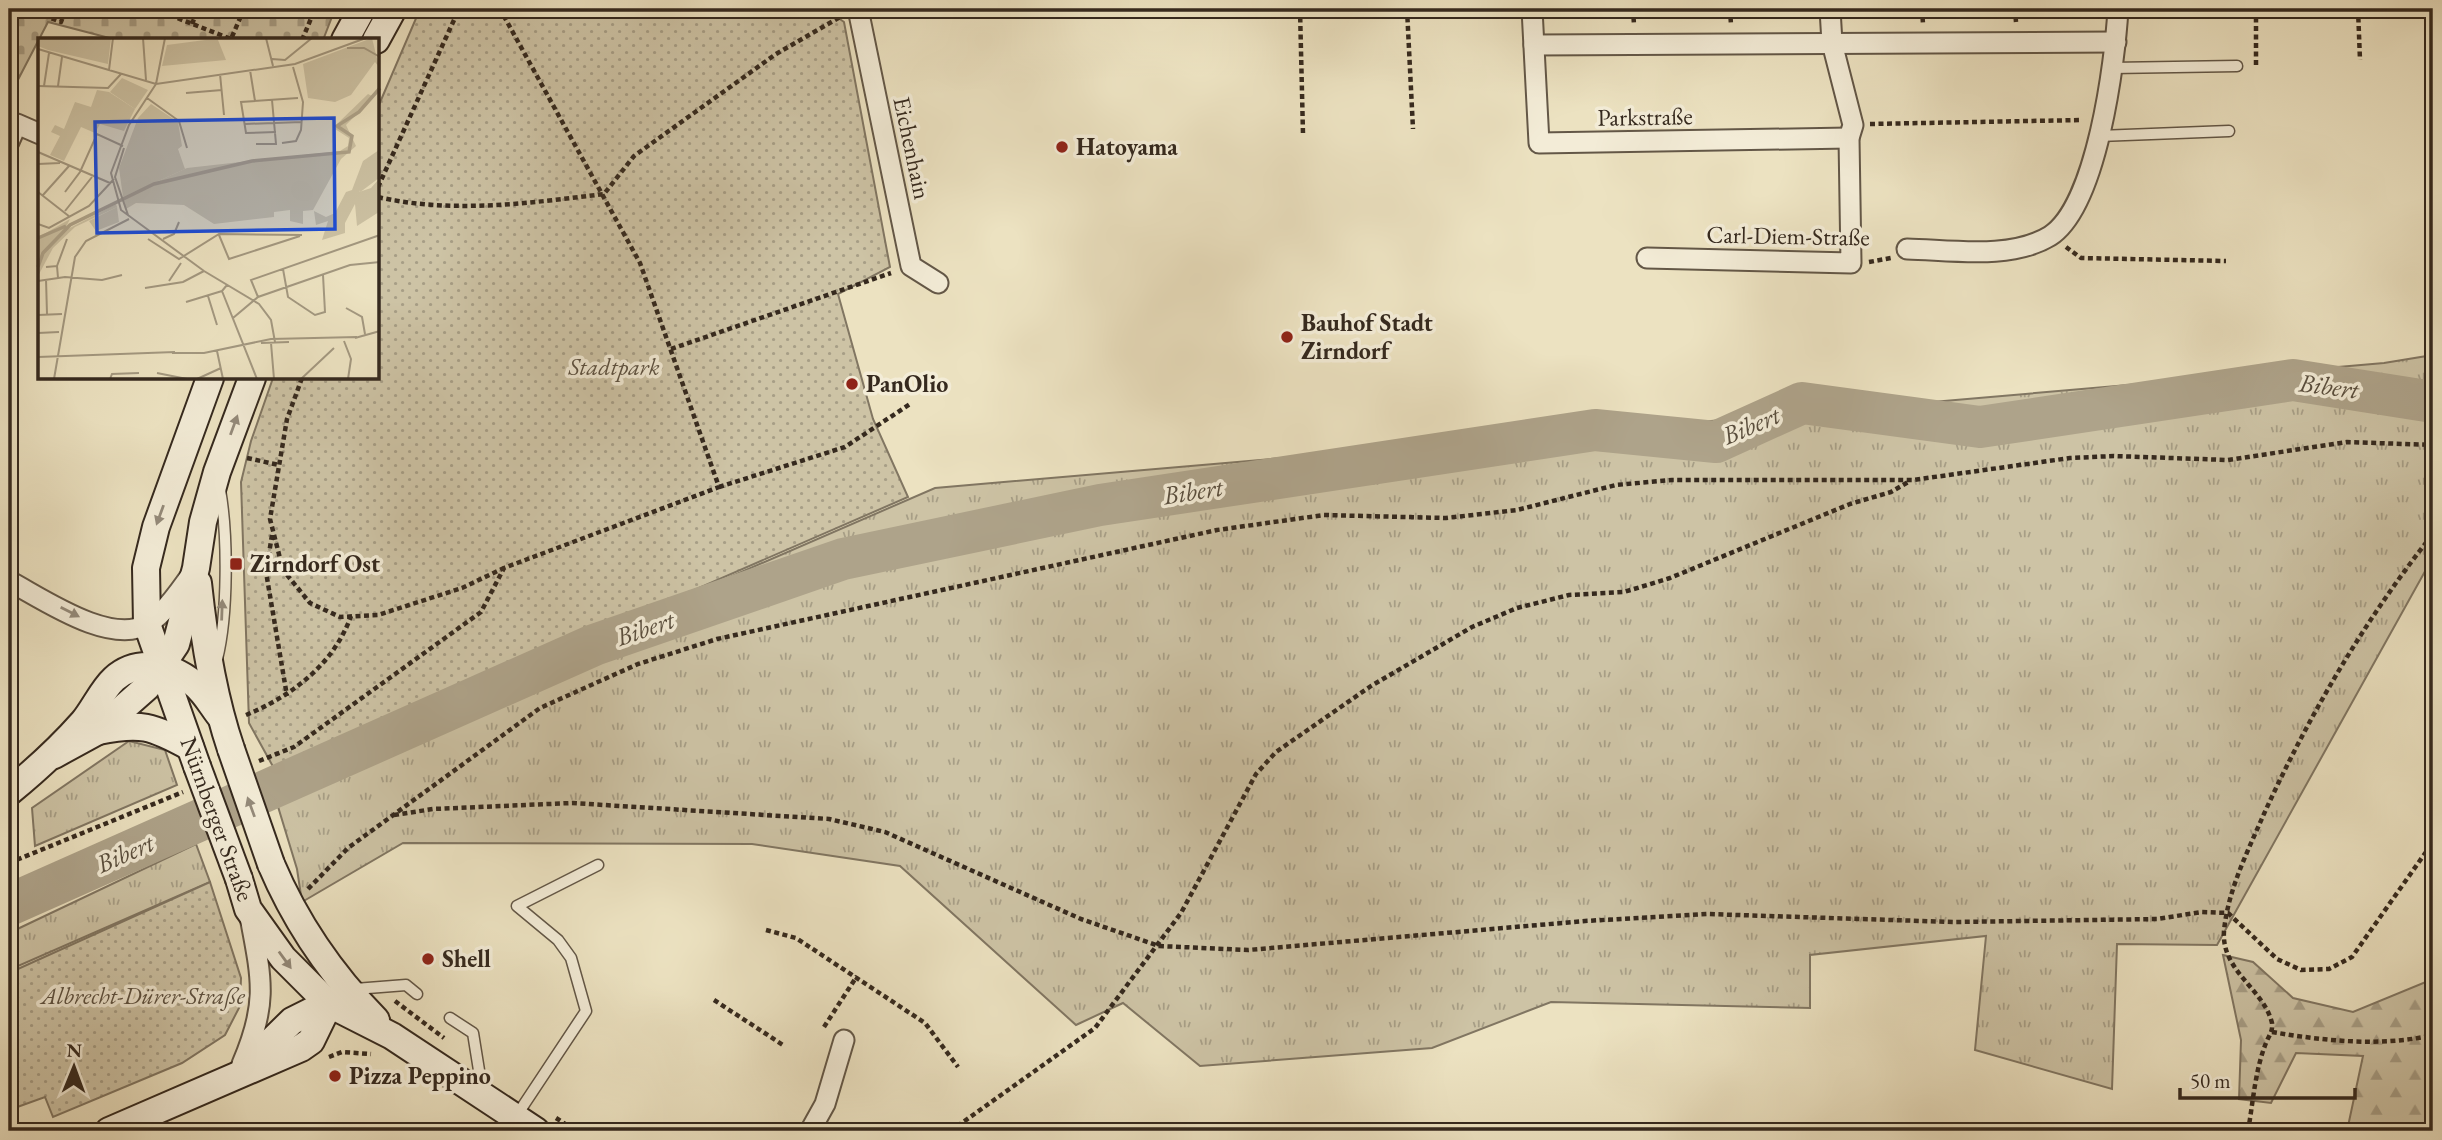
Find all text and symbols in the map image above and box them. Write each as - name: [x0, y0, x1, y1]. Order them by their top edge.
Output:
- inset map: [38, 38, 380, 380]
- street label: Eichenhain: [887, 94, 939, 202]
- street label: Parkstraße: [1597, 100, 1693, 133]
- place label: Hatoyama: [1076, 131, 1178, 163]
- marker: Hatoyama: [1054, 139, 1070, 155]
- street label: Carl-Diem-Straße: [1706, 219, 1870, 252]
- place label: Bauhof Stadt Zirndorf: [1301, 307, 1433, 366]
- marker: Bauhof Stadt Zirndorf: [1279, 329, 1295, 345]
- park label: Stadtpark: [567, 351, 660, 382]
- water label: Bibert: [2296, 365, 2362, 407]
- place label: PanOlio: [866, 368, 948, 399]
- marker: PanOlio: [844, 376, 860, 392]
- water label: Bibert: [1716, 397, 1786, 453]
- one-way arrow: [229, 414, 240, 435]
- water label: Bibert: [1160, 469, 1227, 513]
- one-way arrow: [154, 504, 165, 525]
- place label: Zirndorf Ost: [250, 548, 380, 579]
- marker: Zirndorf Ost: [228, 556, 244, 572]
- one-way arrow: [217, 599, 228, 621]
- water label: Bibert: [610, 602, 680, 654]
- one-way arrow: [60, 606, 80, 618]
- street label: Nürnberger Straße: [173, 733, 262, 905]
- one-way arrow: [245, 796, 256, 817]
- water label: Bibert: [90, 825, 161, 881]
- place label: Shell: [442, 943, 491, 974]
- one-way arrow: [277, 951, 291, 969]
- marker: Shell: [420, 951, 436, 967]
- park label: Albrecht-Dürer-Straße: [39, 980, 246, 1011]
- north arrow: [38, 1032, 108, 1102]
- text: N: [66, 1038, 83, 1063]
- scale bar: [2180, 1056, 2354, 1100]
- place label: Pizza Peppino: [349, 1060, 491, 1091]
- text: 50 m: [2190, 1067, 2231, 1094]
- marker: Pizza Peppino: [327, 1068, 343, 1084]

